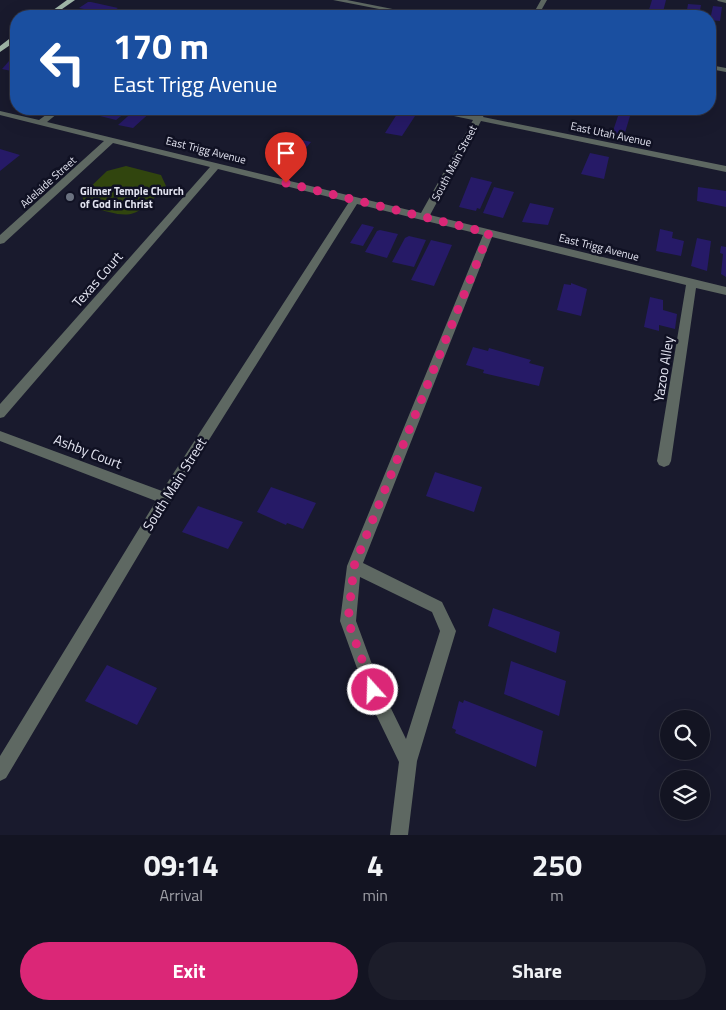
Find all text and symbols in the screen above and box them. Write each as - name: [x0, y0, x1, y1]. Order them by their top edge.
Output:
- text: 170 m: [113, 19, 209, 73]
- icon: left: [30, 30, 95, 95]
- text: East Trigg Avenue: [113, 67, 277, 101]
- street label: East Utah Avenue: [569, 118, 653, 150]
- street label: South Main Street: [427, 122, 481, 204]
- street label: East Trigg Avenue: [164, 132, 248, 168]
- pin: [265, 132, 307, 183]
- icon: arrive: [272, 139, 300, 167]
- street label: Adelaide Street: [16, 152, 80, 212]
- place label: Gilmer Temple Church of God in Christ: [80, 183, 184, 212]
- marker: Gilmer Temple Church of God in Christ: [64, 191, 76, 203]
- street label: East Trigg Avenue: [557, 229, 641, 265]
- street label: Texas Court: [67, 246, 127, 312]
- street label: Yazoo Alley: [647, 334, 679, 403]
- street label: Ashby Court: [51, 428, 125, 474]
- street label: South Main Street: [137, 433, 211, 535]
- position arrow: [346, 663, 398, 715]
- map controls: [660, 710, 710, 820]
- button: search: [660, 710, 710, 760]
- button: layers: [660, 770, 710, 820]
- text: 09:14: [144, 842, 219, 888]
- text: 4: [367, 842, 384, 888]
- text: 250: [532, 842, 582, 888]
- text: Arrival: [160, 883, 203, 907]
- text: min: [362, 883, 388, 907]
- text: m: [550, 883, 564, 907]
- button: Exit: [20, 942, 358, 1000]
- button: Share: [368, 942, 706, 1000]

